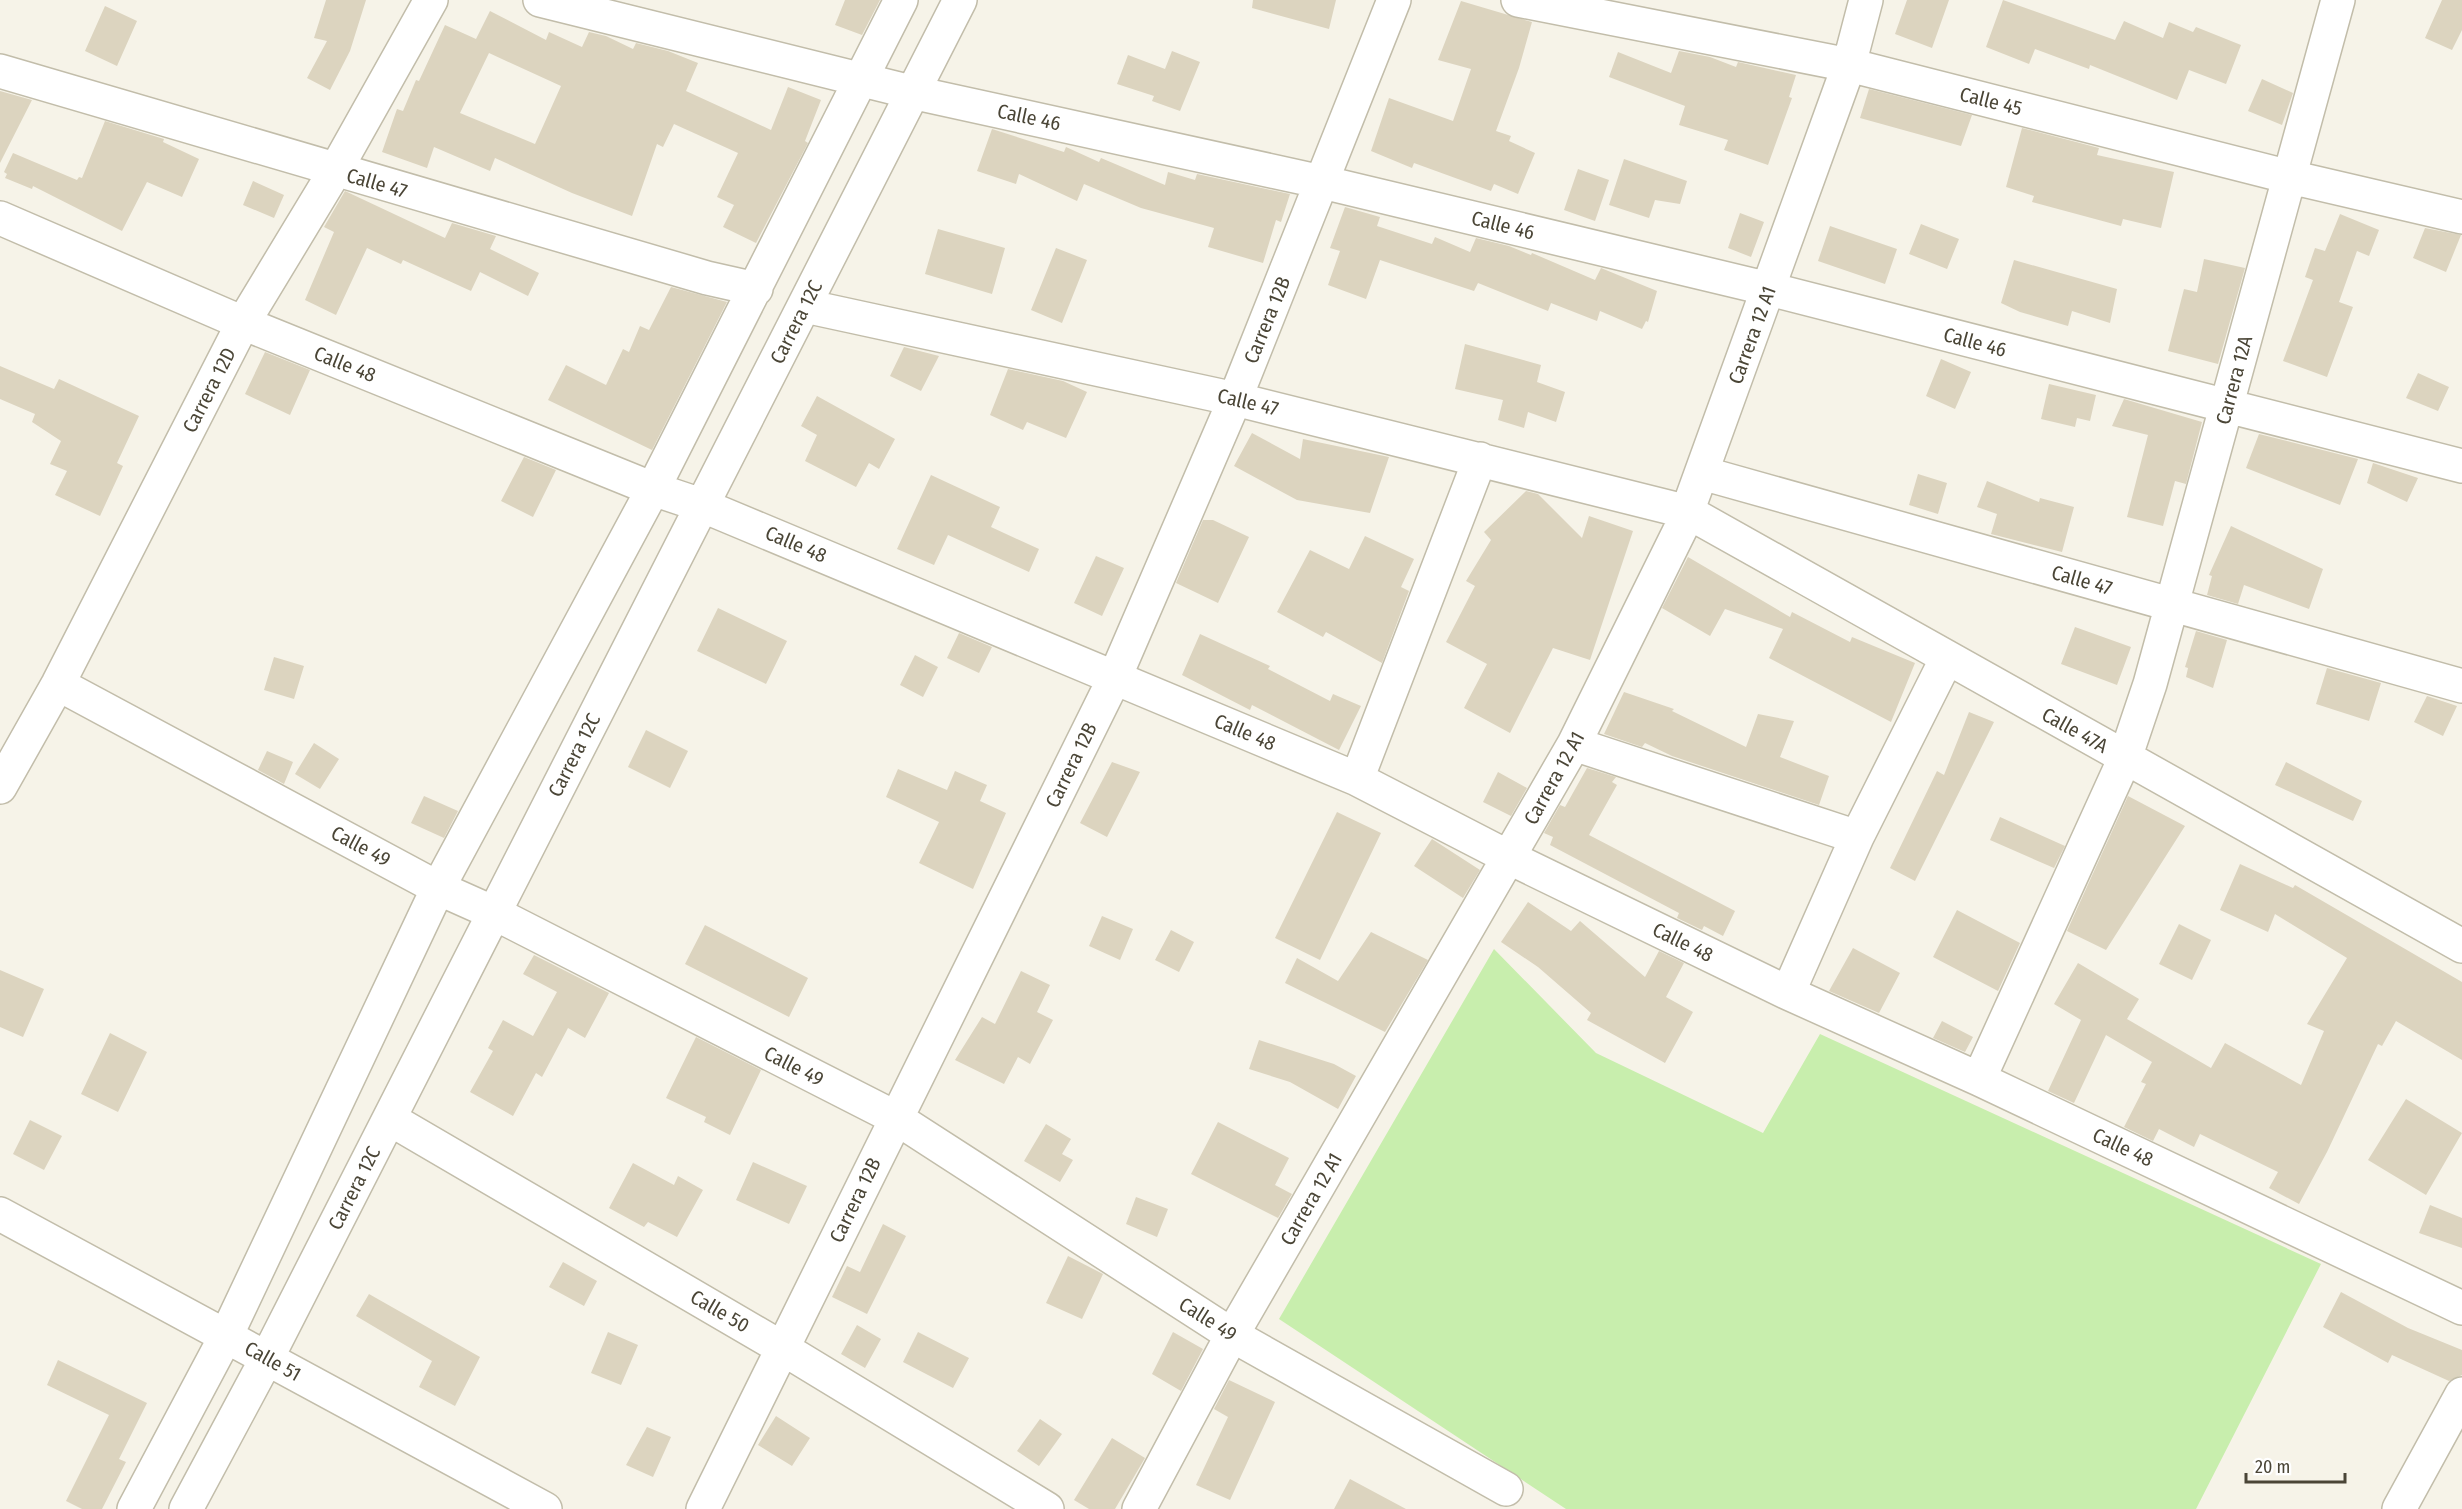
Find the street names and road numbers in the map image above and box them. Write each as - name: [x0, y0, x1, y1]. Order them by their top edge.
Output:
- street label: Calle 45: [1957, 82, 2025, 120]
- street label: Calle 46: [995, 99, 1063, 135]
- street label: Calle 47: [344, 163, 410, 203]
- street label: Calle 46: [1469, 206, 1537, 244]
- street label: Carrera 12B: [1239, 273, 1295, 367]
- street label: Carrera 12C: [765, 276, 827, 368]
- street label: Carrera 12 A1: [1723, 283, 1781, 387]
- street label: Calle 46: [1941, 322, 2009, 362]
- street label: Carrera 12A: [2211, 332, 2257, 427]
- street label: Calle 48: [311, 341, 379, 387]
- street label: Carrera 12D: [177, 344, 241, 436]
- street label: Calle 47: [1215, 383, 1281, 421]
- street label: Calle 48: [762, 520, 830, 568]
- street label: Calle 47: [2049, 560, 2115, 600]
- street label: Calle 47A: [2038, 702, 2113, 758]
- street label: Calle 48: [1211, 708, 1279, 756]
- street label: Carrera 12C: [543, 709, 605, 801]
- street label: Carrera 12B: [1040, 719, 1102, 811]
- street label: Carrera 12 A1: [1519, 727, 1589, 829]
- street label: Calle 49: [327, 820, 395, 872]
- street label: Calle 48: [1649, 917, 1717, 967]
- street label: Calle 49: [760, 1041, 828, 1091]
- street label: Calle 48: [2089, 1123, 2157, 1171]
- street label: Carrera 12C: [323, 1142, 385, 1234]
- street label: Carrera 12 A1: [1275, 1149, 1347, 1249]
- street label: Carrera 12B: [824, 1154, 886, 1246]
- street label: Calle 50: [686, 1285, 754, 1337]
- street label: Calle 49: [1175, 1292, 1241, 1346]
- street label: Calle 51: [241, 1336, 305, 1386]

